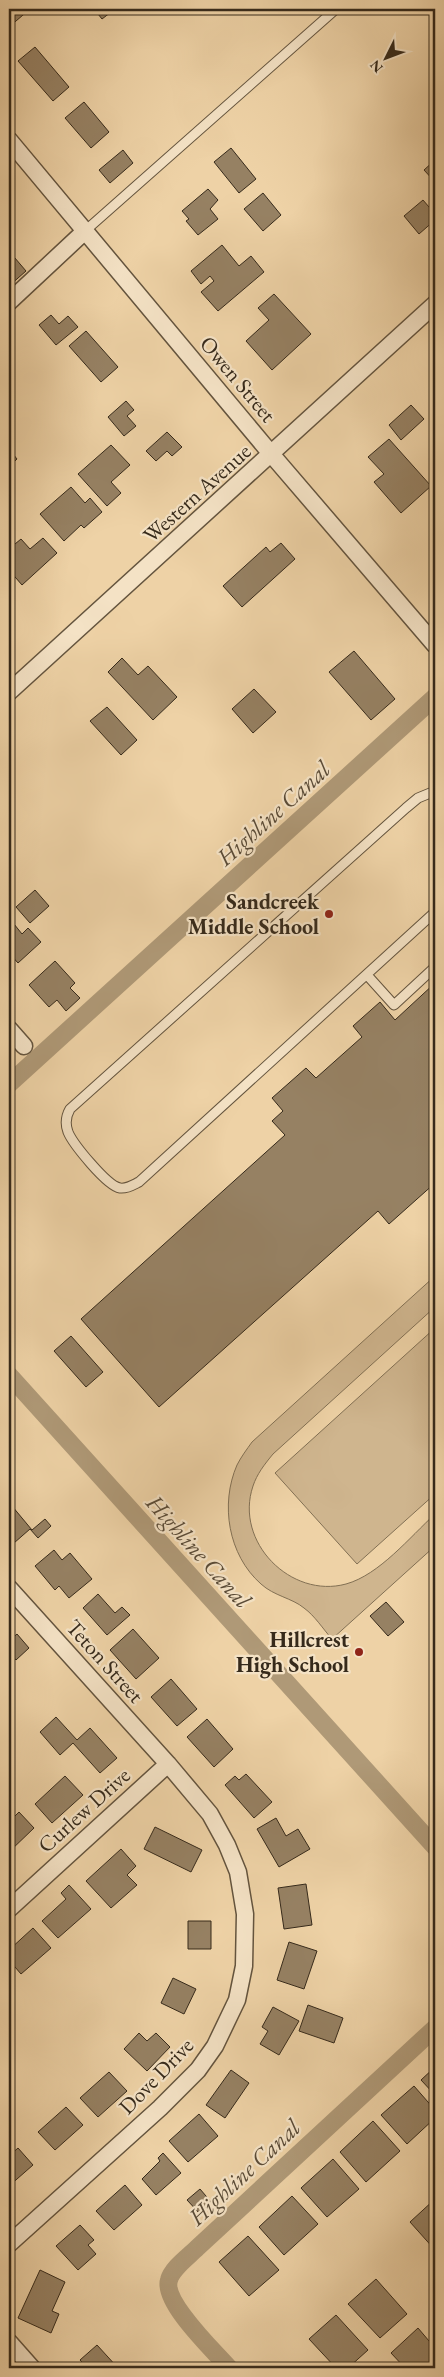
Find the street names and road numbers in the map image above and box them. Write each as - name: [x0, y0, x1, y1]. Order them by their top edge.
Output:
- street label: Owen Street: [193, 330, 283, 428]
- street label: Western Avenue: [137, 437, 257, 549]
- street label: Teton Street: [60, 1613, 150, 1709]
- street label: Curlew Drive: [32, 1761, 137, 1859]
- street label: Dove Drive: [112, 2031, 200, 2121]

